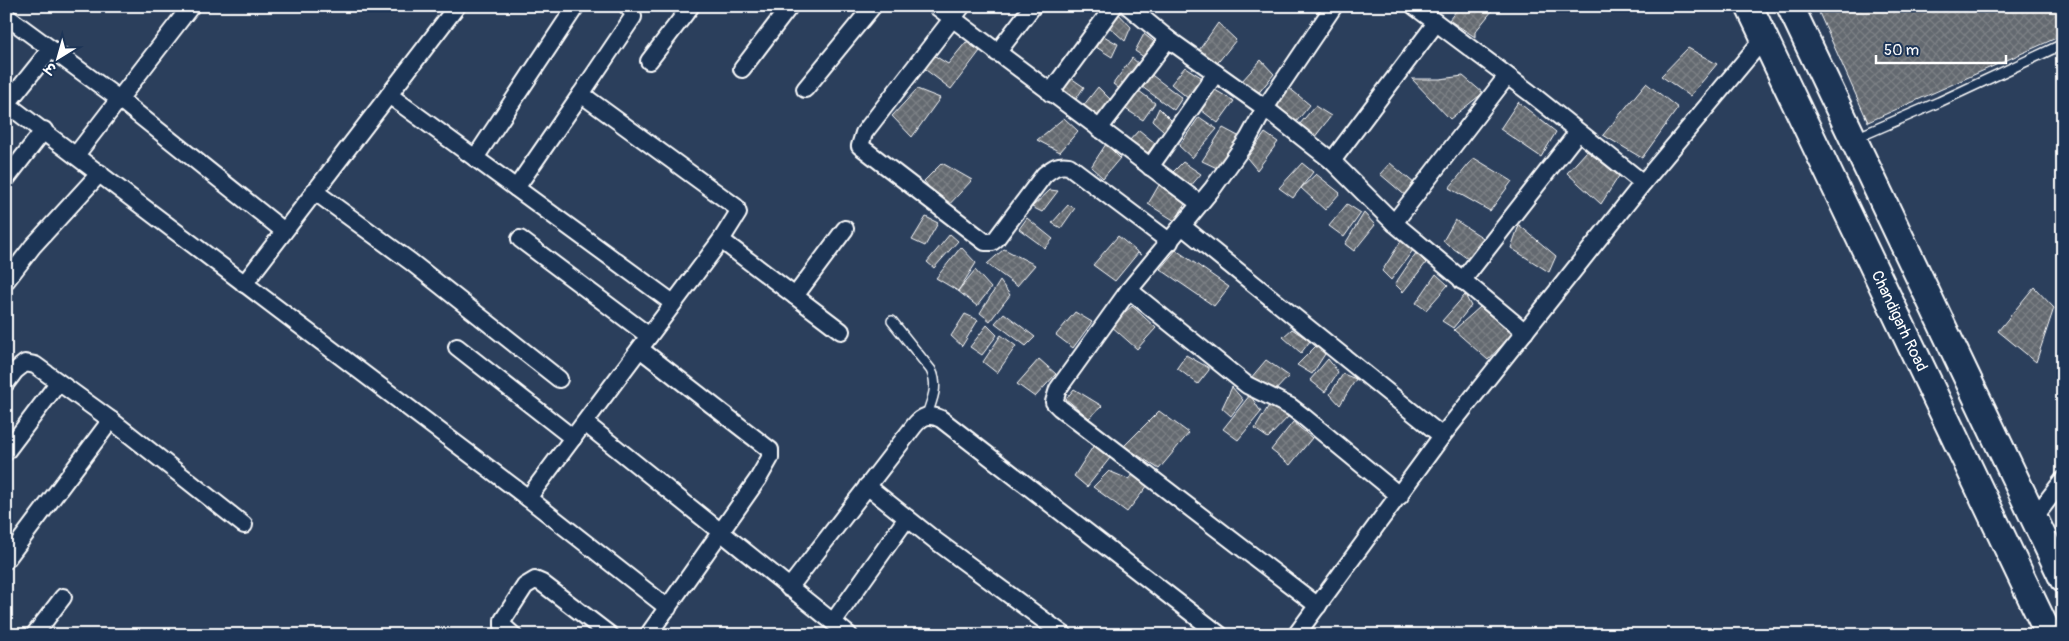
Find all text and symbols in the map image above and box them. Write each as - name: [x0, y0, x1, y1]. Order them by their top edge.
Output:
- north arrow: [32, 32, 82, 82]
- scale bar: [1876, 32, 2006, 64]
- text: 50 m: [1884, 41, 1919, 60]
- text: उ: [40, 57, 61, 79]
- street label: Chandigarh Road: [1867, 267, 1932, 375]

